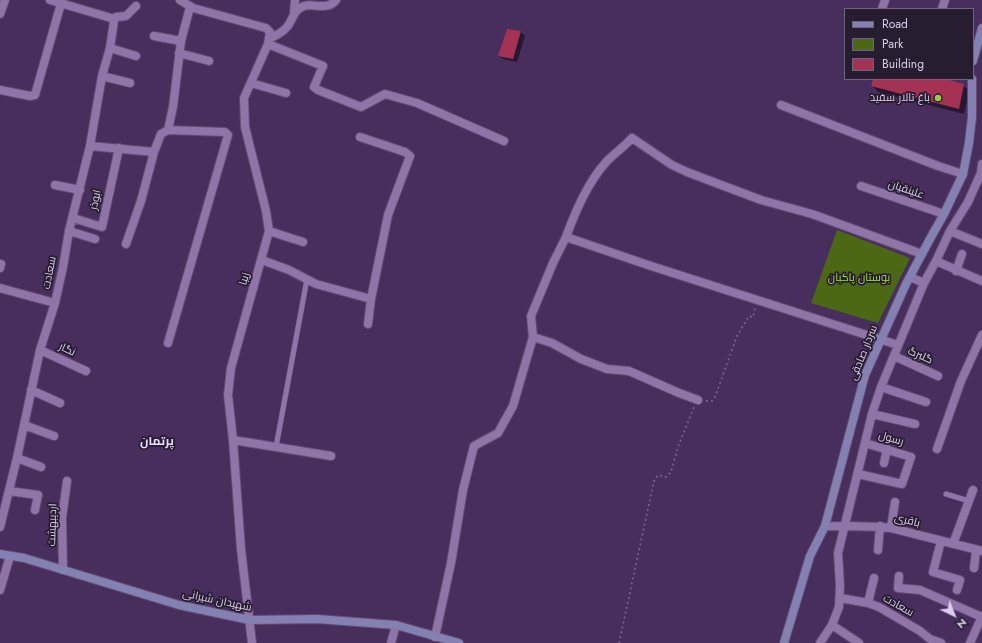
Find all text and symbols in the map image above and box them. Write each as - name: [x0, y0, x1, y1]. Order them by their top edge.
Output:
- legend: [844, 8, 974, 80]
- text: Road: [882, 15, 908, 33]
- text: Park: [882, 35, 903, 53]
- text: Building: [882, 55, 924, 73]
- place label: باغ تالار سفید: [870, 91, 930, 105]
- marker: باغ تالار سفید: [933, 93, 943, 103]
- street label: علینقیان: [886, 178, 926, 202]
- street label: ابوذر: [87, 189, 105, 211]
- street label: سعادت: [40, 255, 60, 291]
- street label: زیبا: [237, 271, 253, 287]
- park label: بوستان پاکبان: [828, 271, 890, 285]
- street label: سردار صادقی: [847, 323, 881, 383]
- street label: نگار: [57, 340, 77, 360]
- street label: گلبرگ: [905, 345, 935, 367]
- street label: رسول: [877, 429, 905, 449]
- district label: پرتمان: [140, 435, 174, 449]
- street label: اردیبهشت: [46, 503, 60, 547]
- street label: باقری: [893, 511, 921, 531]
- street label: شهیدان شیرانی: [181, 587, 253, 615]
- street label: سعادت: [880, 592, 916, 620]
- north arrow: [934, 595, 974, 635]
- text: N: [954, 615, 971, 633]

